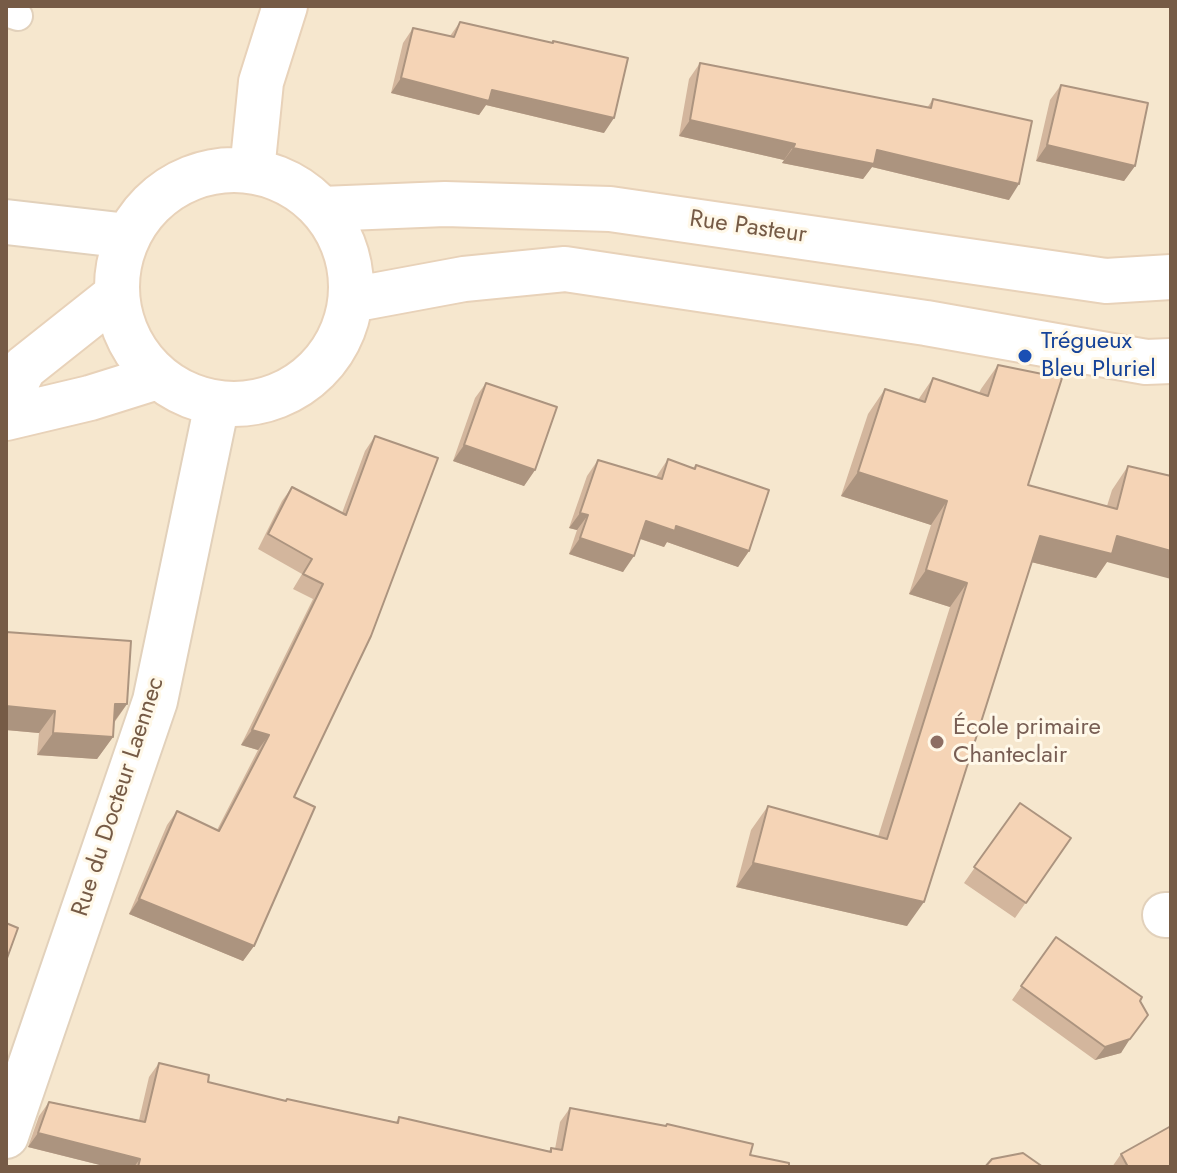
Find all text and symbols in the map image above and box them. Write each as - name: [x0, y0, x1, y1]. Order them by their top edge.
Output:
- street label: Rue Pasteur: [687, 206, 809, 250]
- place label: Trégueux Bleu Pluriel: [1041, 328, 1156, 384]
- marker: Trégueux Bleu Pluriel: [1016, 347, 1034, 365]
- street label: Rue du Docteur Laennec: [67, 674, 171, 920]
- place label: École primaire Chanteclair: [953, 714, 1101, 770]
- marker: École primaire Chanteclair: [928, 733, 946, 751]

